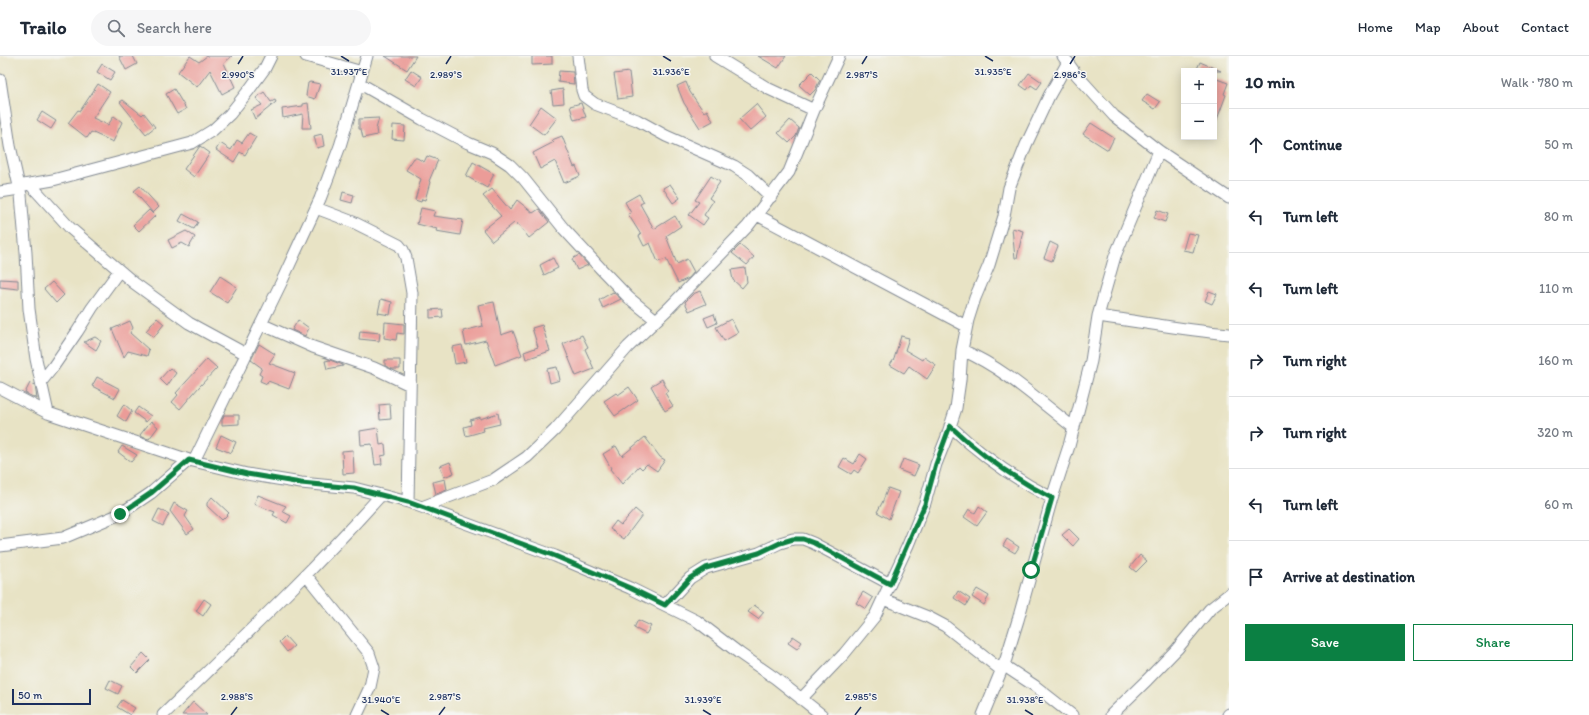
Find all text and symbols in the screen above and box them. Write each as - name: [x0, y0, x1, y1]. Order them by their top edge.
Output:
- search box: [91, 10, 371, 46]
- text: Trailo: [20, 16, 67, 39]
- icon: search: [105, 17, 127, 39]
- text: Search here: [137, 19, 212, 37]
- text: Home: [1358, 19, 1393, 36]
- text: Map: [1415, 19, 1441, 36]
- text: About: [1463, 19, 1499, 36]
- text: Contact: [1521, 19, 1569, 36]
- text: 31.937°E: [331, 65, 368, 78]
- text: 31.936°E: [653, 65, 690, 78]
- text: 31.935°E: [975, 65, 1012, 78]
- text: 2.990°S: [222, 68, 255, 81]
- text: 2.989°S: [430, 68, 462, 81]
- text: 2.987°S: [846, 68, 878, 81]
- text: 2.986°S: [1054, 68, 1087, 81]
- map controls: [1181, 68, 1217, 140]
- button: +: [1181, 68, 1217, 104]
- text: 10 min: [1245, 72, 1295, 92]
- text: Walk · 780 m: [1501, 75, 1573, 90]
- button: −: [1181, 104, 1217, 140]
- icon: ahead: [1245, 134, 1267, 156]
- text: Continue: [1283, 136, 1342, 154]
- text: 50 m: [1544, 137, 1573, 152]
- icon: left: [1245, 206, 1267, 228]
- text: Turn left: [1283, 208, 1338, 226]
- text: 80 m: [1544, 209, 1573, 224]
- icon: left: [1245, 278, 1267, 300]
- text: Turn left: [1283, 280, 1338, 298]
- text: 110 m: [1539, 281, 1573, 296]
- icon: right: [1245, 350, 1267, 372]
- text: Turn right: [1283, 352, 1347, 370]
- text: 160 m: [1538, 353, 1573, 368]
- icon: right: [1245, 422, 1267, 444]
- text: Turn right: [1283, 424, 1347, 442]
- text: 320 m: [1537, 425, 1573, 440]
- icon: left: [1245, 494, 1267, 516]
- text: Turn left: [1283, 496, 1338, 514]
- text: 60 m: [1544, 497, 1573, 512]
- route end: [111, 505, 129, 523]
- route start: [1022, 561, 1040, 579]
- icon: arrive: [1245, 566, 1267, 588]
- text: Arrive at destination: [1283, 568, 1415, 586]
- button: Save: [1245, 624, 1405, 661]
- button: Share: [1413, 624, 1573, 661]
- scale bar: [12, 687, 91, 706]
- text: 50 m: [18, 689, 42, 702]
- text: 2.988°S: [221, 690, 254, 703]
- text: 2.987°S: [429, 690, 461, 703]
- text: 2.985°S: [845, 690, 878, 703]
- text: 31.940°E: [362, 693, 401, 706]
- text: 31.939°E: [685, 693, 722, 706]
- text: 31.938°E: [1006, 693, 1044, 706]

